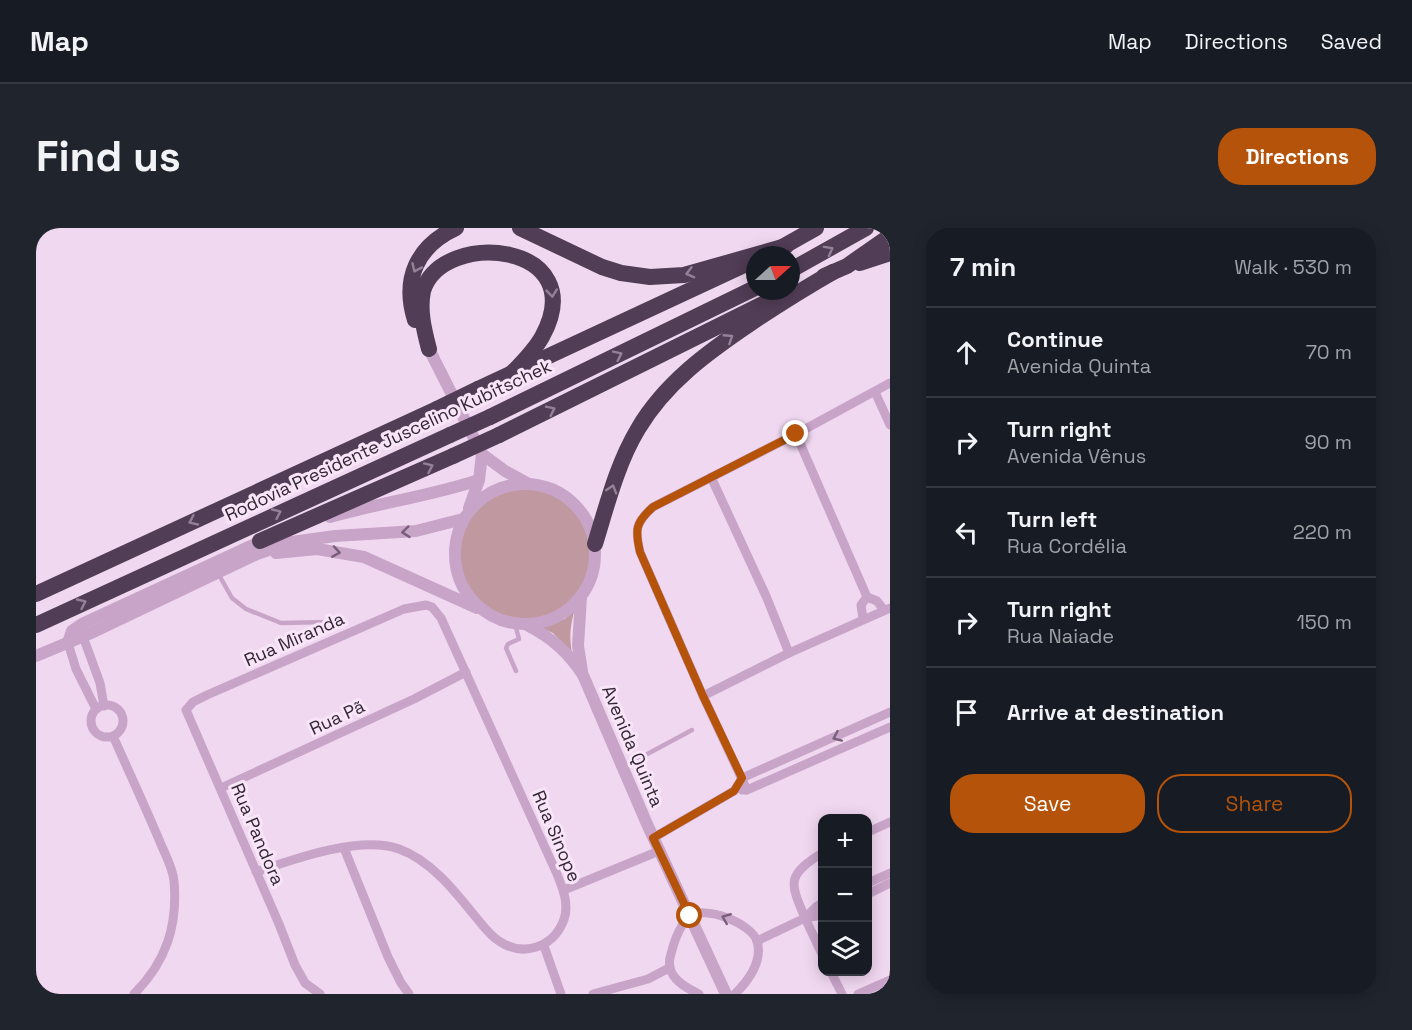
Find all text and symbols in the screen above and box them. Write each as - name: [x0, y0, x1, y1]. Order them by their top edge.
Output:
- text: Map: [30, 23, 89, 59]
- text: Map: [1108, 28, 1152, 55]
- text: Directions: [1185, 28, 1288, 55]
- text: Saved: [1321, 28, 1382, 55]
- button: Directions: [1218, 128, 1376, 185]
- text: Find us: [36, 130, 181, 183]
- one-way arrow: [823, 245, 833, 257]
- north arrow: [746, 246, 800, 300]
- text: 7 min: [950, 250, 1016, 284]
- text: Walk · 530 m: [1234, 254, 1352, 280]
- one-way arrow: [411, 261, 423, 272]
- one-way arrow: [685, 265, 695, 278]
- one-way arrow: [545, 288, 558, 298]
- text: Continue: [1007, 325, 1103, 353]
- one-way arrow: [722, 334, 733, 345]
- icon: ahead: [950, 336, 983, 369]
- text: 70 m: [1306, 339, 1352, 365]
- one-way arrow: [612, 350, 623, 362]
- text: Avenida Quinta: [1007, 353, 1151, 379]
- street label: Rodovia Presidente Juscelino Kubitschek: [221, 354, 555, 526]
- one-way arrow: [545, 405, 556, 417]
- text: Turn right: [1007, 415, 1112, 443]
- route end: [782, 420, 808, 446]
- icon: right: [950, 426, 983, 459]
- text: 90 m: [1305, 429, 1352, 455]
- text: Avenida Vênus: [1007, 443, 1146, 469]
- one-way arrow: [423, 462, 434, 474]
- one-way arrow: [605, 484, 617, 495]
- text: Turn left: [1007, 505, 1097, 533]
- one-way arrow: [270, 509, 281, 521]
- one-way arrow: [189, 514, 200, 526]
- icon: left: [950, 516, 983, 549]
- text: 220 m: [1293, 519, 1352, 545]
- one-way arrow: [402, 525, 411, 538]
- text: Rua Cordélia: [1007, 533, 1127, 559]
- one-way arrow: [331, 545, 340, 557]
- text: Turn right: [1007, 595, 1112, 623]
- one-way arrow: [76, 599, 87, 611]
- icon: right: [950, 606, 983, 639]
- street label: Rua Miranda: [240, 607, 348, 671]
- text: 150 m: [1297, 609, 1352, 635]
- text: Rua Naiade: [1007, 623, 1114, 649]
- street label: Avenida Quinta: [597, 682, 669, 810]
- street label: Rua Pã: [306, 694, 368, 740]
- icon: arrive: [950, 696, 983, 729]
- text: Arrive at destination: [1007, 698, 1224, 726]
- one-way arrow: [832, 729, 843, 741]
- button: Save: [950, 774, 1145, 833]
- button: Share: [1157, 774, 1352, 833]
- street label: Rua Pandora: [226, 779, 290, 889]
- street label: Rua Sinope: [527, 787, 587, 885]
- map controls: [818, 814, 872, 976]
- button: +: [818, 814, 872, 868]
- button: −: [818, 868, 872, 922]
- route start: [676, 902, 702, 928]
- one-way arrow: [721, 913, 732, 925]
- button: layers: [818, 922, 872, 976]

